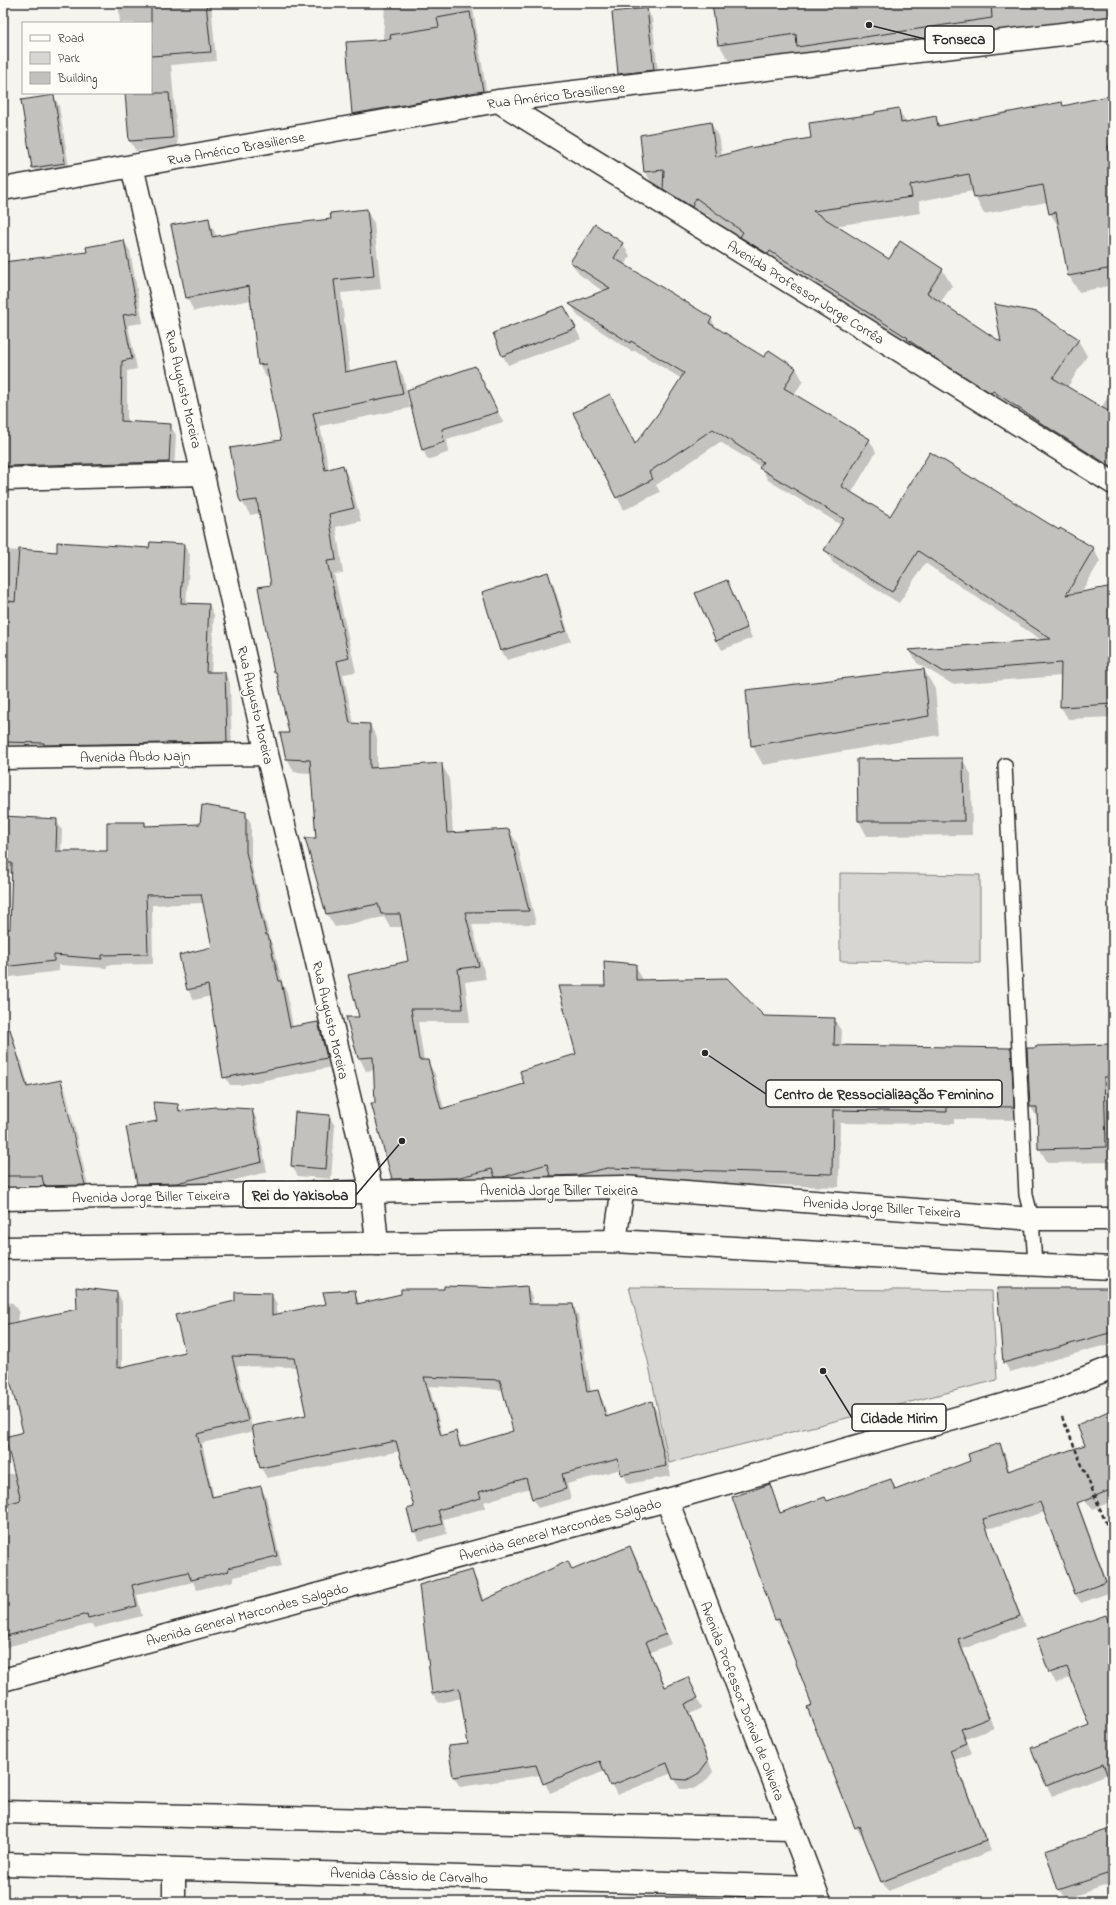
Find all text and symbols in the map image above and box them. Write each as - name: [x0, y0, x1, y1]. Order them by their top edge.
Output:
- legend: [22, 22, 152, 94]
- callout: Fonseca: [925, 26, 994, 53]
- text: Fonseca: [932, 29, 985, 51]
- text: Road: [58, 30, 84, 48]
- text: Park: [58, 50, 80, 68]
- text: Building: [57, 70, 97, 89]
- street label: Rua Américo Brasiliense: [486, 78, 627, 115]
- street label: Rua Américo Brasiliense: [166, 127, 307, 172]
- street label: Avenida Professor Jorge Corrêa: [722, 236, 888, 351]
- street label: Rua Augusto Moreira: [158, 328, 206, 451]
- street label: Rua Augusto Moreira: [230, 644, 278, 767]
- street label: Avenida Abdo Najn: [80, 746, 191, 769]
- street label: Rua Augusto Moreira: [305, 959, 353, 1082]
- callout: Centro de Ressocialização Feminino: [766, 1080, 1002, 1107]
- text: Centro de Ressocialização Feminino: [774, 1084, 994, 1106]
- callout: Rei do Yakisoba: [243, 1181, 356, 1208]
- street label: Avenida Jorge Biller Teixeira: [480, 1181, 638, 1203]
- text: Rei do Yakisoba: [251, 1185, 348, 1207]
- street label: Avenida Jorge Biller Teixeira: [72, 1186, 230, 1210]
- street label: Avenida Jorge Biller Teixeira: [802, 1193, 962, 1225]
- callout: Cidade Mirim: [852, 1404, 946, 1431]
- text: Cidade Mirim: [860, 1408, 938, 1430]
- street label: Avenida General Marcondes Salgado: [457, 1493, 664, 1569]
- street label: Avenida General Marcondes Salgado: [144, 1578, 351, 1654]
- street label: Avenida Professor Dorival de Oliveira: [694, 1599, 789, 1804]
- street label: Avenida Cássio de Carvalho: [330, 1863, 488, 1890]

